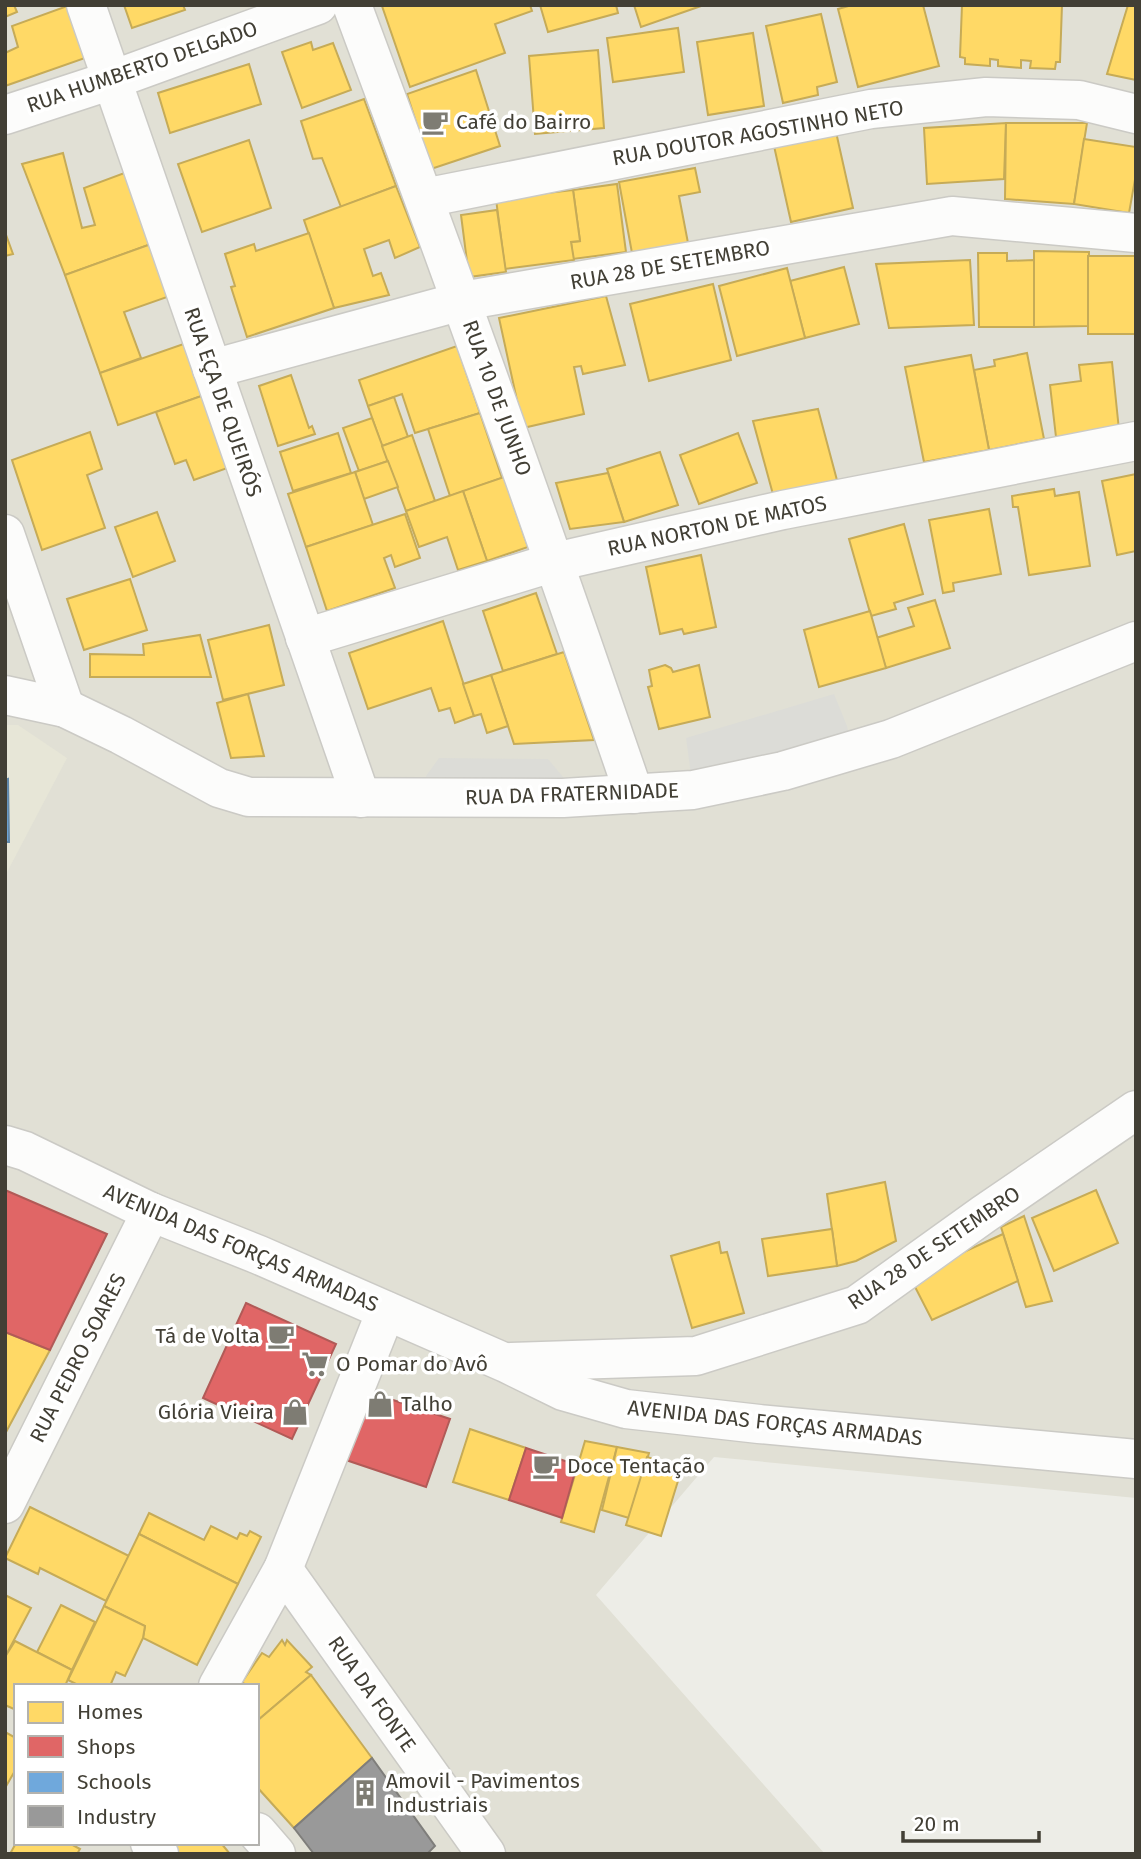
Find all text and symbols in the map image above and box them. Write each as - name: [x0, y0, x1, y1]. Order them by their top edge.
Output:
- street label: RUA HUMBERTO DELGADO: [23, 15, 261, 119]
- street label: RUA DOUTOR AGOSTINHO NETO: [610, 95, 906, 171]
- cafe icon: Café do Bairro: [420, 107, 450, 137]
- place label: Café do Bairro: [456, 109, 591, 135]
- street label: RUA 28 DE SETEMBRO: [568, 235, 772, 295]
- street label: RUA EÇA DE QUEIRÓS: [178, 304, 268, 500]
- street label: RUA 10 DE JUNHO: [457, 316, 537, 480]
- street label: RUA NORTON DE MATOS: [605, 490, 829, 562]
- street label: RUA DA FRATERNIDADE: [465, 777, 679, 811]
- street label: AVENIDA DAS FORÇAS ARMADAS: [100, 1178, 382, 1318]
- street label: RUA 28 DE SETEMBRO: [843, 1181, 1025, 1315]
- street label: RUA PEDRO SOARES: [24, 1269, 132, 1447]
- cafe icon: Tá de Volta: [266, 1321, 296, 1351]
- place label: Tá de Volta: [155, 1323, 260, 1349]
- supermarket icon: O Pomar do Avô: [300, 1349, 330, 1379]
- place label: O Pomar do Avô: [336, 1351, 488, 1377]
- shop icon: Talho: [365, 1389, 395, 1419]
- place label: Talho: [401, 1391, 453, 1417]
- street label: AVENIDA DAS FORÇAS ARMADAS: [626, 1395, 924, 1451]
- shop icon: Glória Vieira: [280, 1397, 310, 1427]
- place label: Glória Vieira: [158, 1399, 274, 1425]
- cafe icon: Doce Tentação: [531, 1451, 561, 1481]
- place label: Doce Tentação: [567, 1453, 705, 1479]
- street label: RUA DA FONTE: [322, 1631, 422, 1757]
- legend: [14, 1684, 259, 1845]
- text: Homes: [77, 1699, 143, 1725]
- text: Shops: [77, 1734, 135, 1760]
- place label: Amovil - Pavimentos Industriais: [386, 1768, 580, 1818]
- text: Schools: [77, 1769, 151, 1795]
- building icon: Amovil - Pavimentos Industriais: [350, 1778, 380, 1808]
- scale bar: [903, 1800, 1040, 1844]
- text: Industry: [77, 1804, 157, 1830]
- text: 20 m: [914, 1811, 960, 1837]

